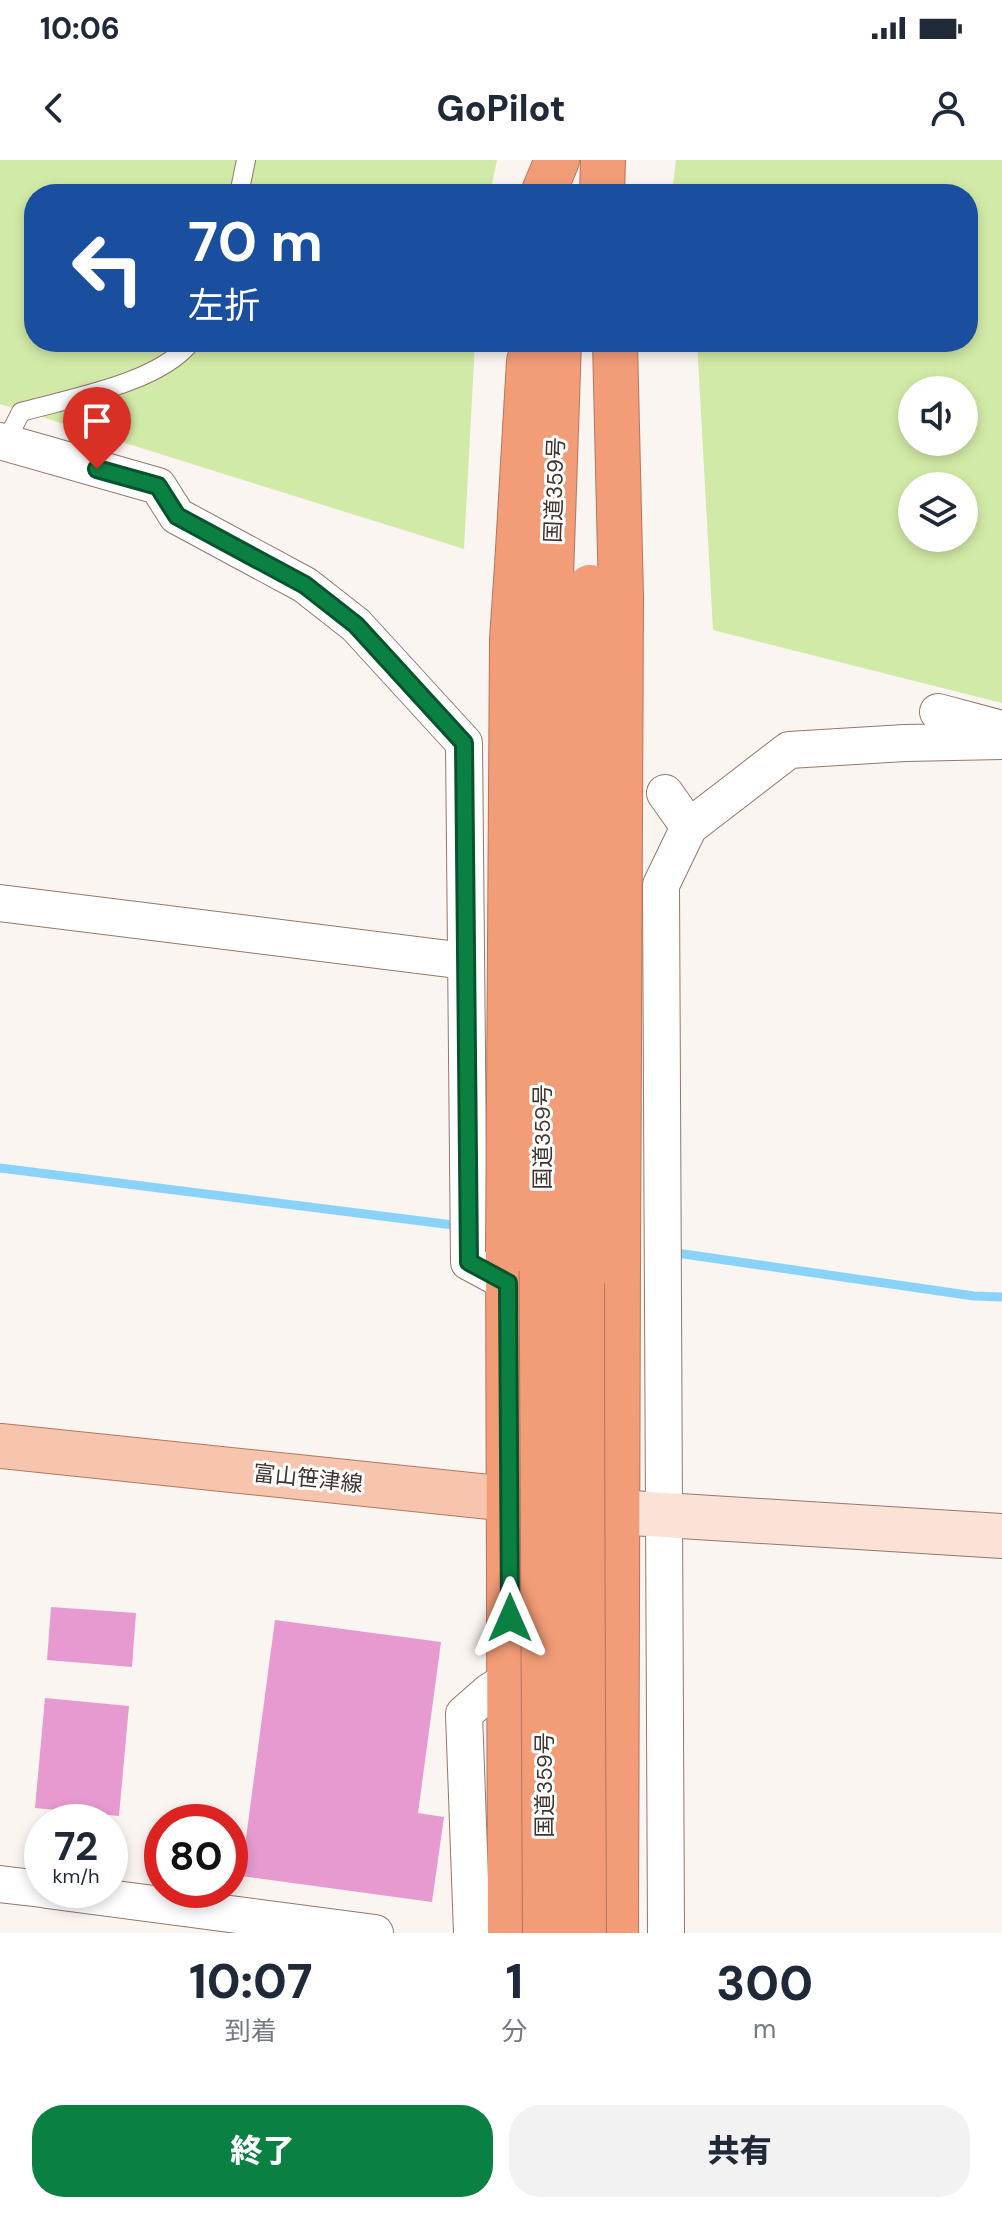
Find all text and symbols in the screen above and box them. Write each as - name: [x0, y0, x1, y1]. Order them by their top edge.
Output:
- text: 10:06: [40, 9, 120, 48]
- text: GoPilot: [436, 85, 566, 132]
- icon: back: [32, 86, 76, 130]
- icon: person: [926, 86, 970, 130]
- text: 70 m: [188, 205, 323, 278]
- icon: left: [56, 216, 160, 320]
- text: 左折: [188, 282, 260, 329]
- map controls: [898, 376, 978, 552]
- button: sound: [898, 376, 978, 456]
- pin: [63, 387, 131, 469]
- icon: arrive: [75, 399, 119, 443]
- street label: 国道359号: [538, 437, 571, 543]
- button: layers: [898, 472, 978, 552]
- street label: 国道359号: [528, 1084, 557, 1190]
- street label: 富山笹津線: [252, 1458, 364, 1499]
- position arrow: [468, 1576, 552, 1660]
- street label: 国道359号: [530, 1732, 559, 1838]
- speed limit sign: 80: [144, 1804, 248, 1908]
- text: 72: [54, 1820, 98, 1872]
- text: km/h: [52, 1863, 100, 1889]
- text: 10:07: [189, 1950, 312, 2013]
- text: 1: [506, 1950, 523, 2013]
- text: 300: [716, 1952, 813, 2015]
- text: m: [753, 2012, 776, 2046]
- text: 到着: [225, 2014, 277, 2048]
- text: 分: [501, 2014, 527, 2048]
- button: 終了: [32, 2105, 493, 2197]
- button: 共有: [509, 2105, 970, 2197]

